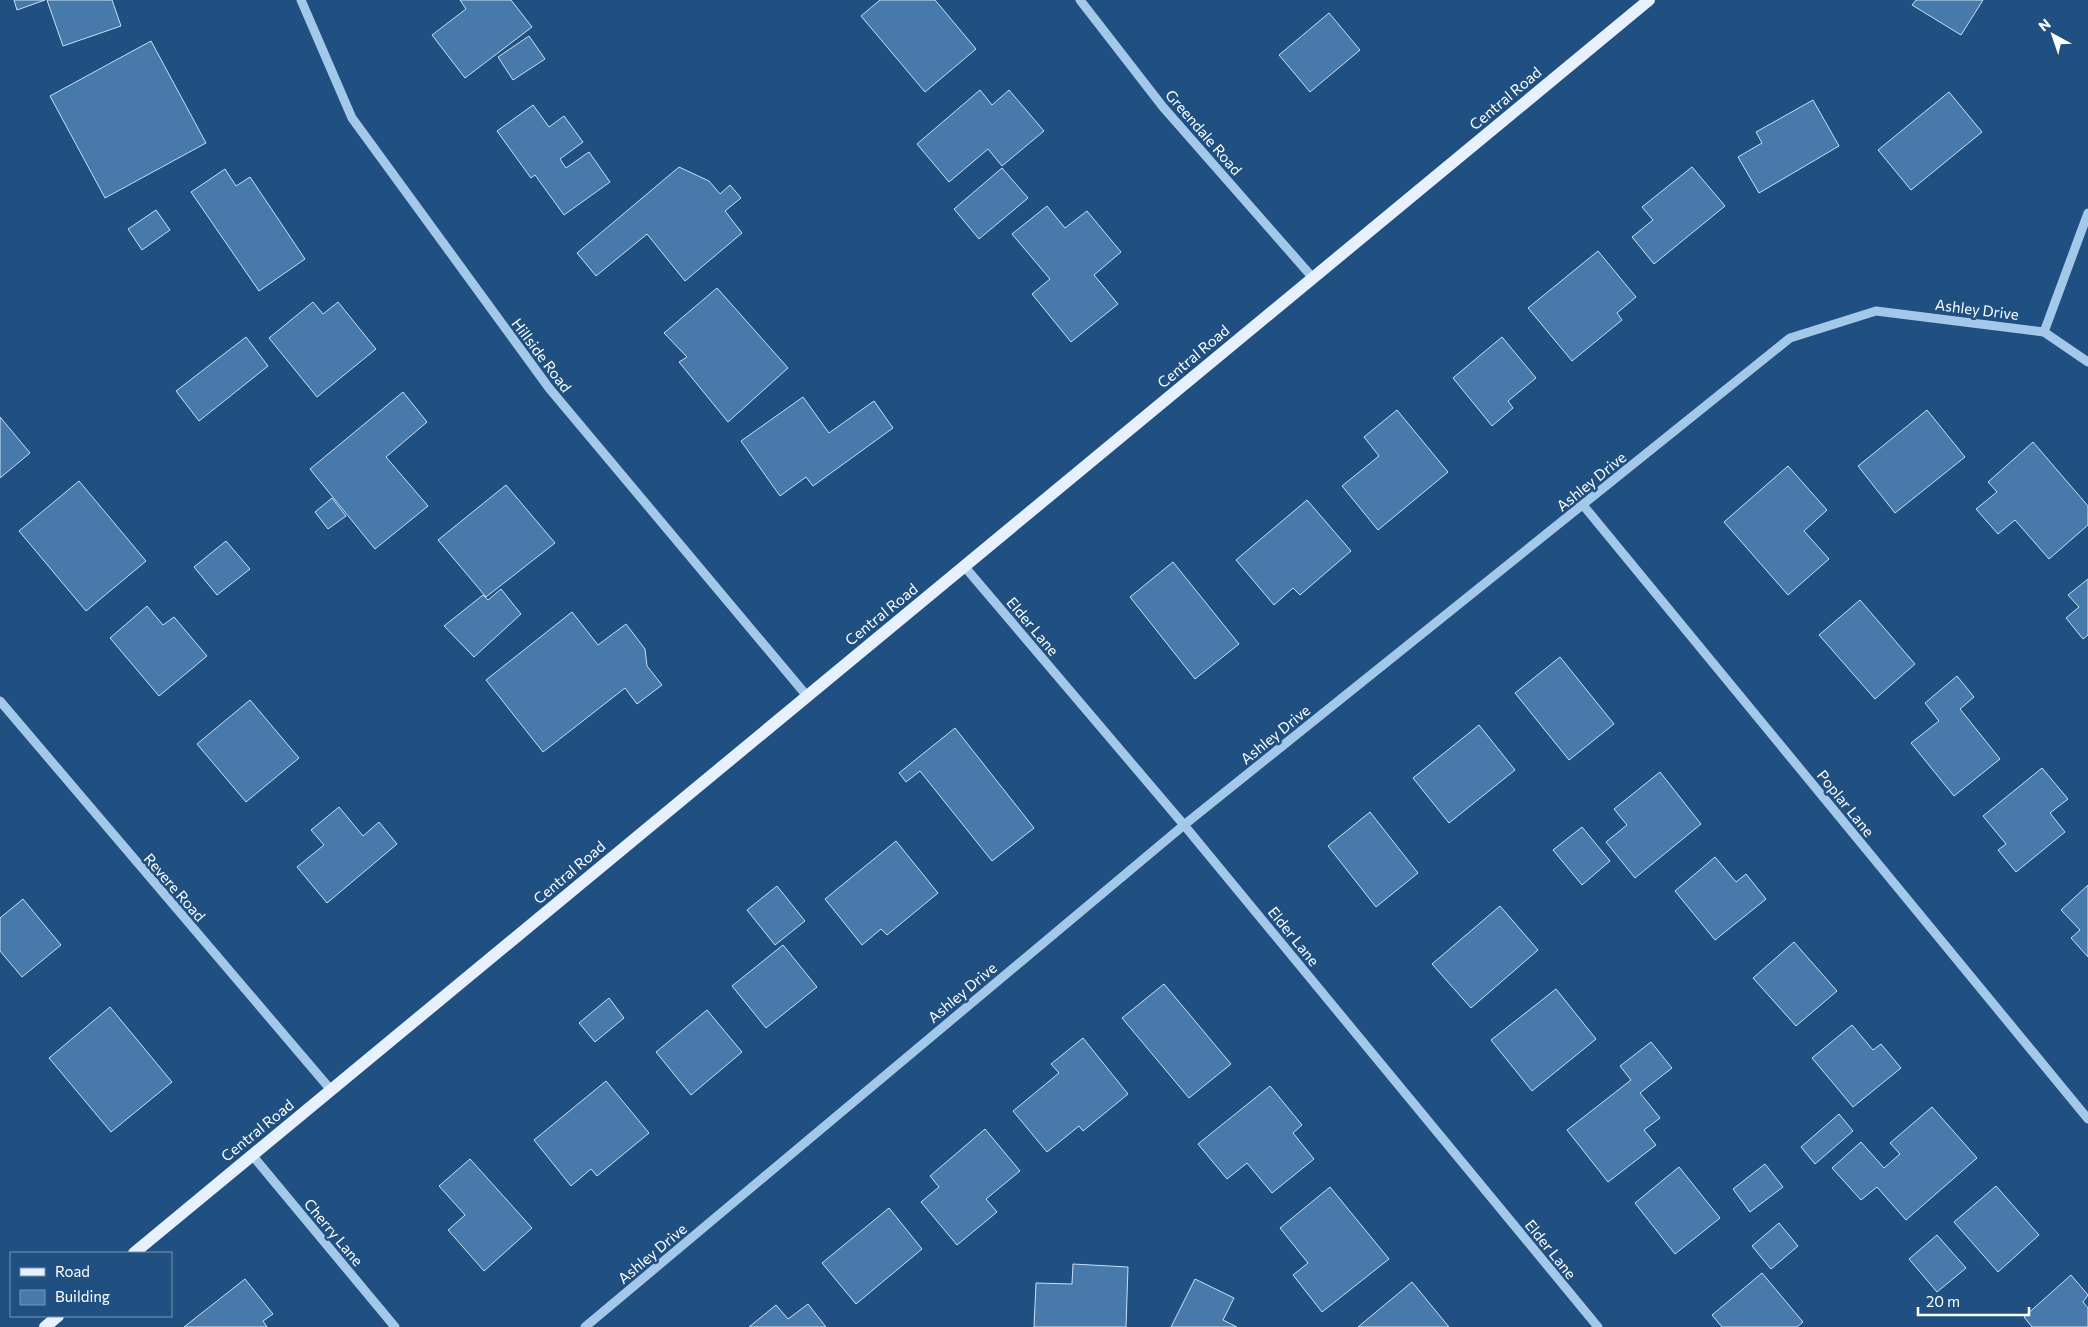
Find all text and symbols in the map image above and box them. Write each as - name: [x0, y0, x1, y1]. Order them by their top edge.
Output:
- north arrow: [2028, 10, 2078, 60]
- text: N: [2035, 15, 2054, 35]
- street label: Central Road: [1465, 63, 1545, 133]
- street label: Greendale Road: [1162, 86, 1246, 178]
- street label: Ashley Drive: [1934, 295, 2020, 323]
- street label: Hillside Road: [508, 314, 576, 396]
- street label: Central Road: [1153, 321, 1233, 391]
- street label: Ashley Drive: [1553, 447, 1629, 514]
- street label: Central Road: [841, 579, 921, 649]
- street label: Elder Lane: [1003, 593, 1063, 659]
- street label: Ashley Drive: [1237, 700, 1313, 767]
- street label: Poplar Lane: [1814, 766, 1878, 840]
- street label: Central Road: [529, 837, 609, 907]
- street label: Revere Road: [141, 849, 209, 925]
- street label: Elder Lane: [1265, 903, 1323, 969]
- street label: Ashley Drive: [924, 958, 1000, 1026]
- street label: Central Road: [217, 1095, 297, 1165]
- street label: Cherry Lane: [301, 1195, 367, 1269]
- street label: Elder Lane: [1522, 1216, 1580, 1282]
- street label: Ashley Drive: [614, 1219, 690, 1287]
- legend: [10, 1252, 172, 1317]
- text: Road: [55, 1262, 90, 1280]
- scale bar: [1918, 1284, 2029, 1316]
- text: Building: [55, 1287, 110, 1305]
- text: 20 m: [1926, 1292, 1960, 1310]

